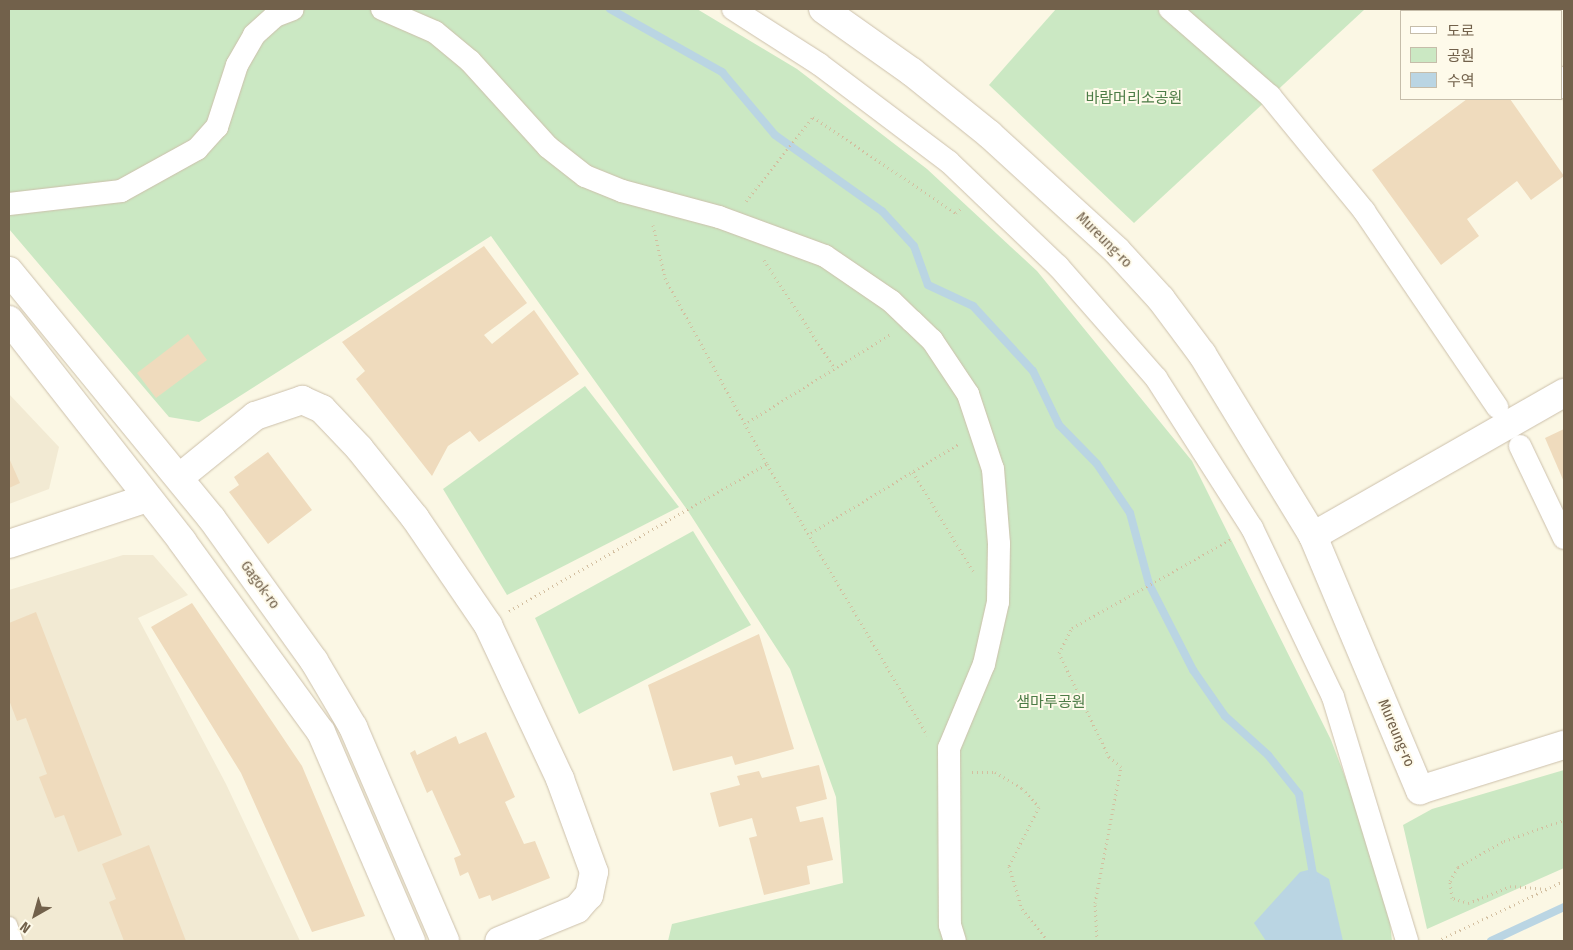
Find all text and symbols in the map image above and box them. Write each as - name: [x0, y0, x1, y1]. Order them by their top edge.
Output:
- legend: [1400, 10, 1563, 100]
- text: 도로: [1447, 22, 1475, 40]
- text: 공원: [1447, 47, 1475, 65]
- text: 수역: [1447, 72, 1475, 90]
- park label: 바람머리소공원: [1086, 90, 1182, 108]
- street label: Mureung-ro: [1072, 208, 1136, 272]
- street label: Gagok-ro: [236, 557, 284, 613]
- park label: 샘마루공원: [1017, 694, 1085, 712]
- street label: Mureung-ro: [1374, 697, 1418, 769]
- north arrow: [10, 890, 60, 940]
- text: N: [17, 918, 34, 936]

